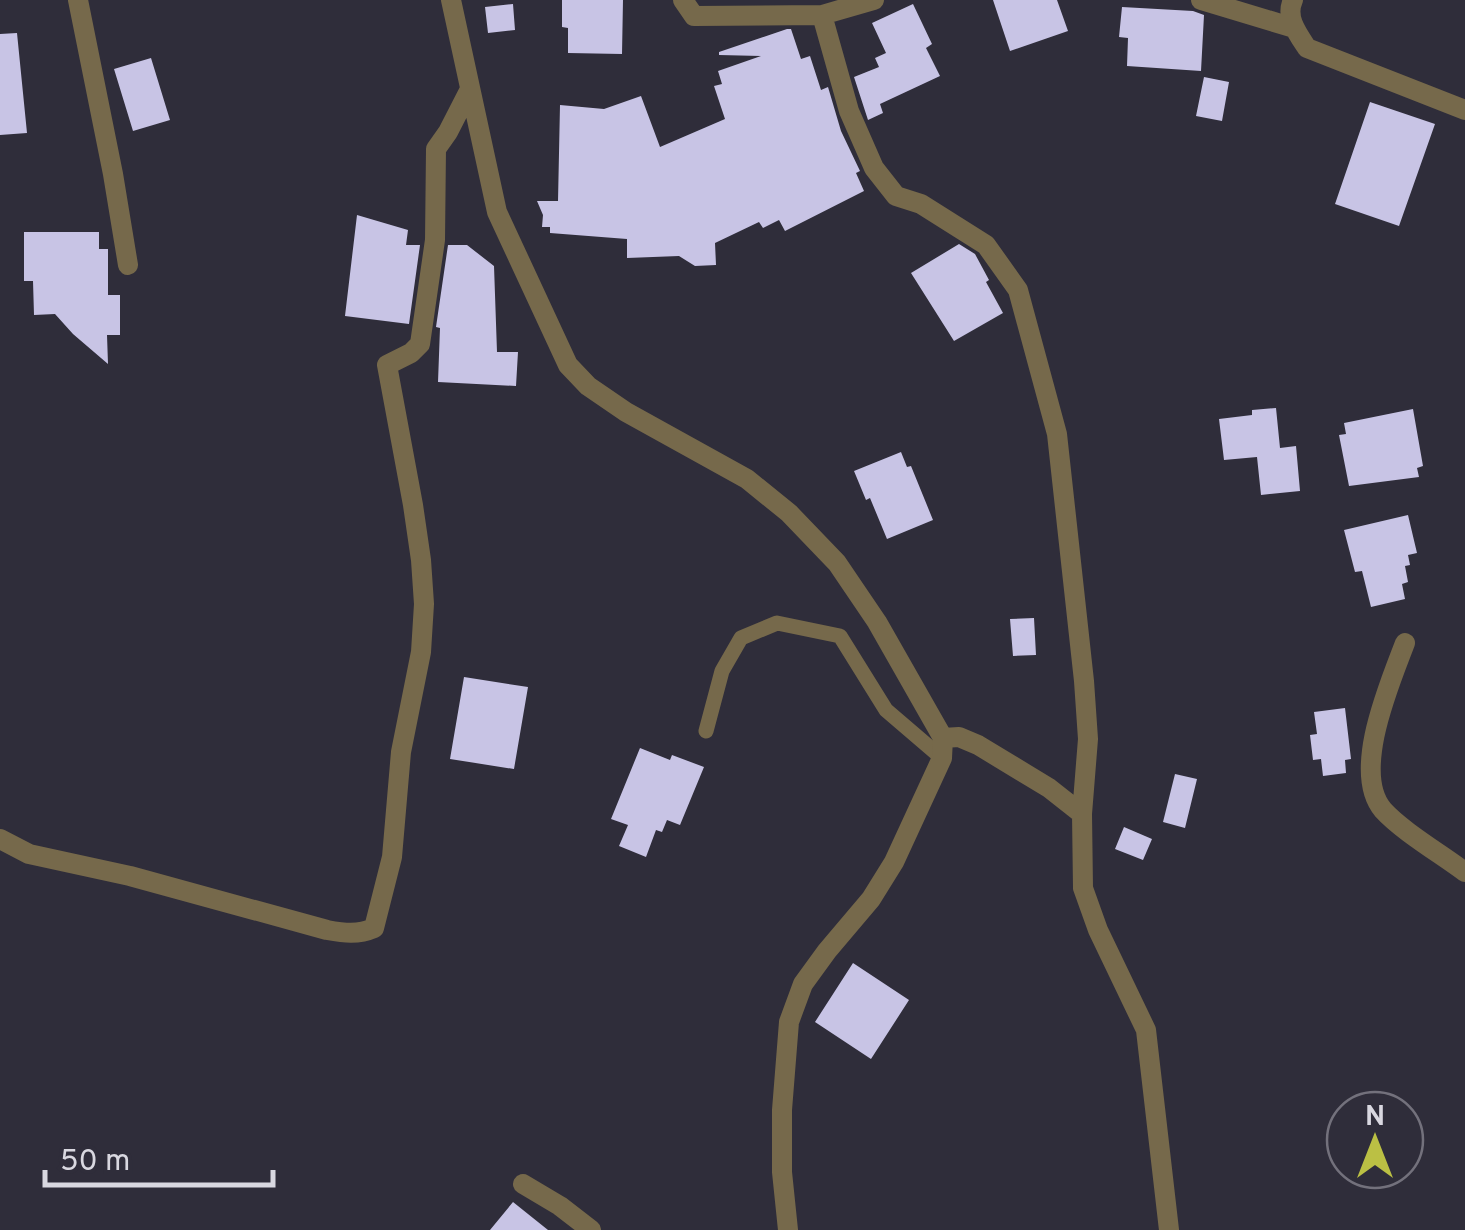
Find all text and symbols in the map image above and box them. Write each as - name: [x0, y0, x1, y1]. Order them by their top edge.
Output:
- north arrow: [1325, 1090, 1425, 1190]
- text: N: [1365, 1100, 1385, 1136]
- scale bar: [45, 1125, 272, 1187]
- text: 50 m: [60, 1144, 130, 1181]

